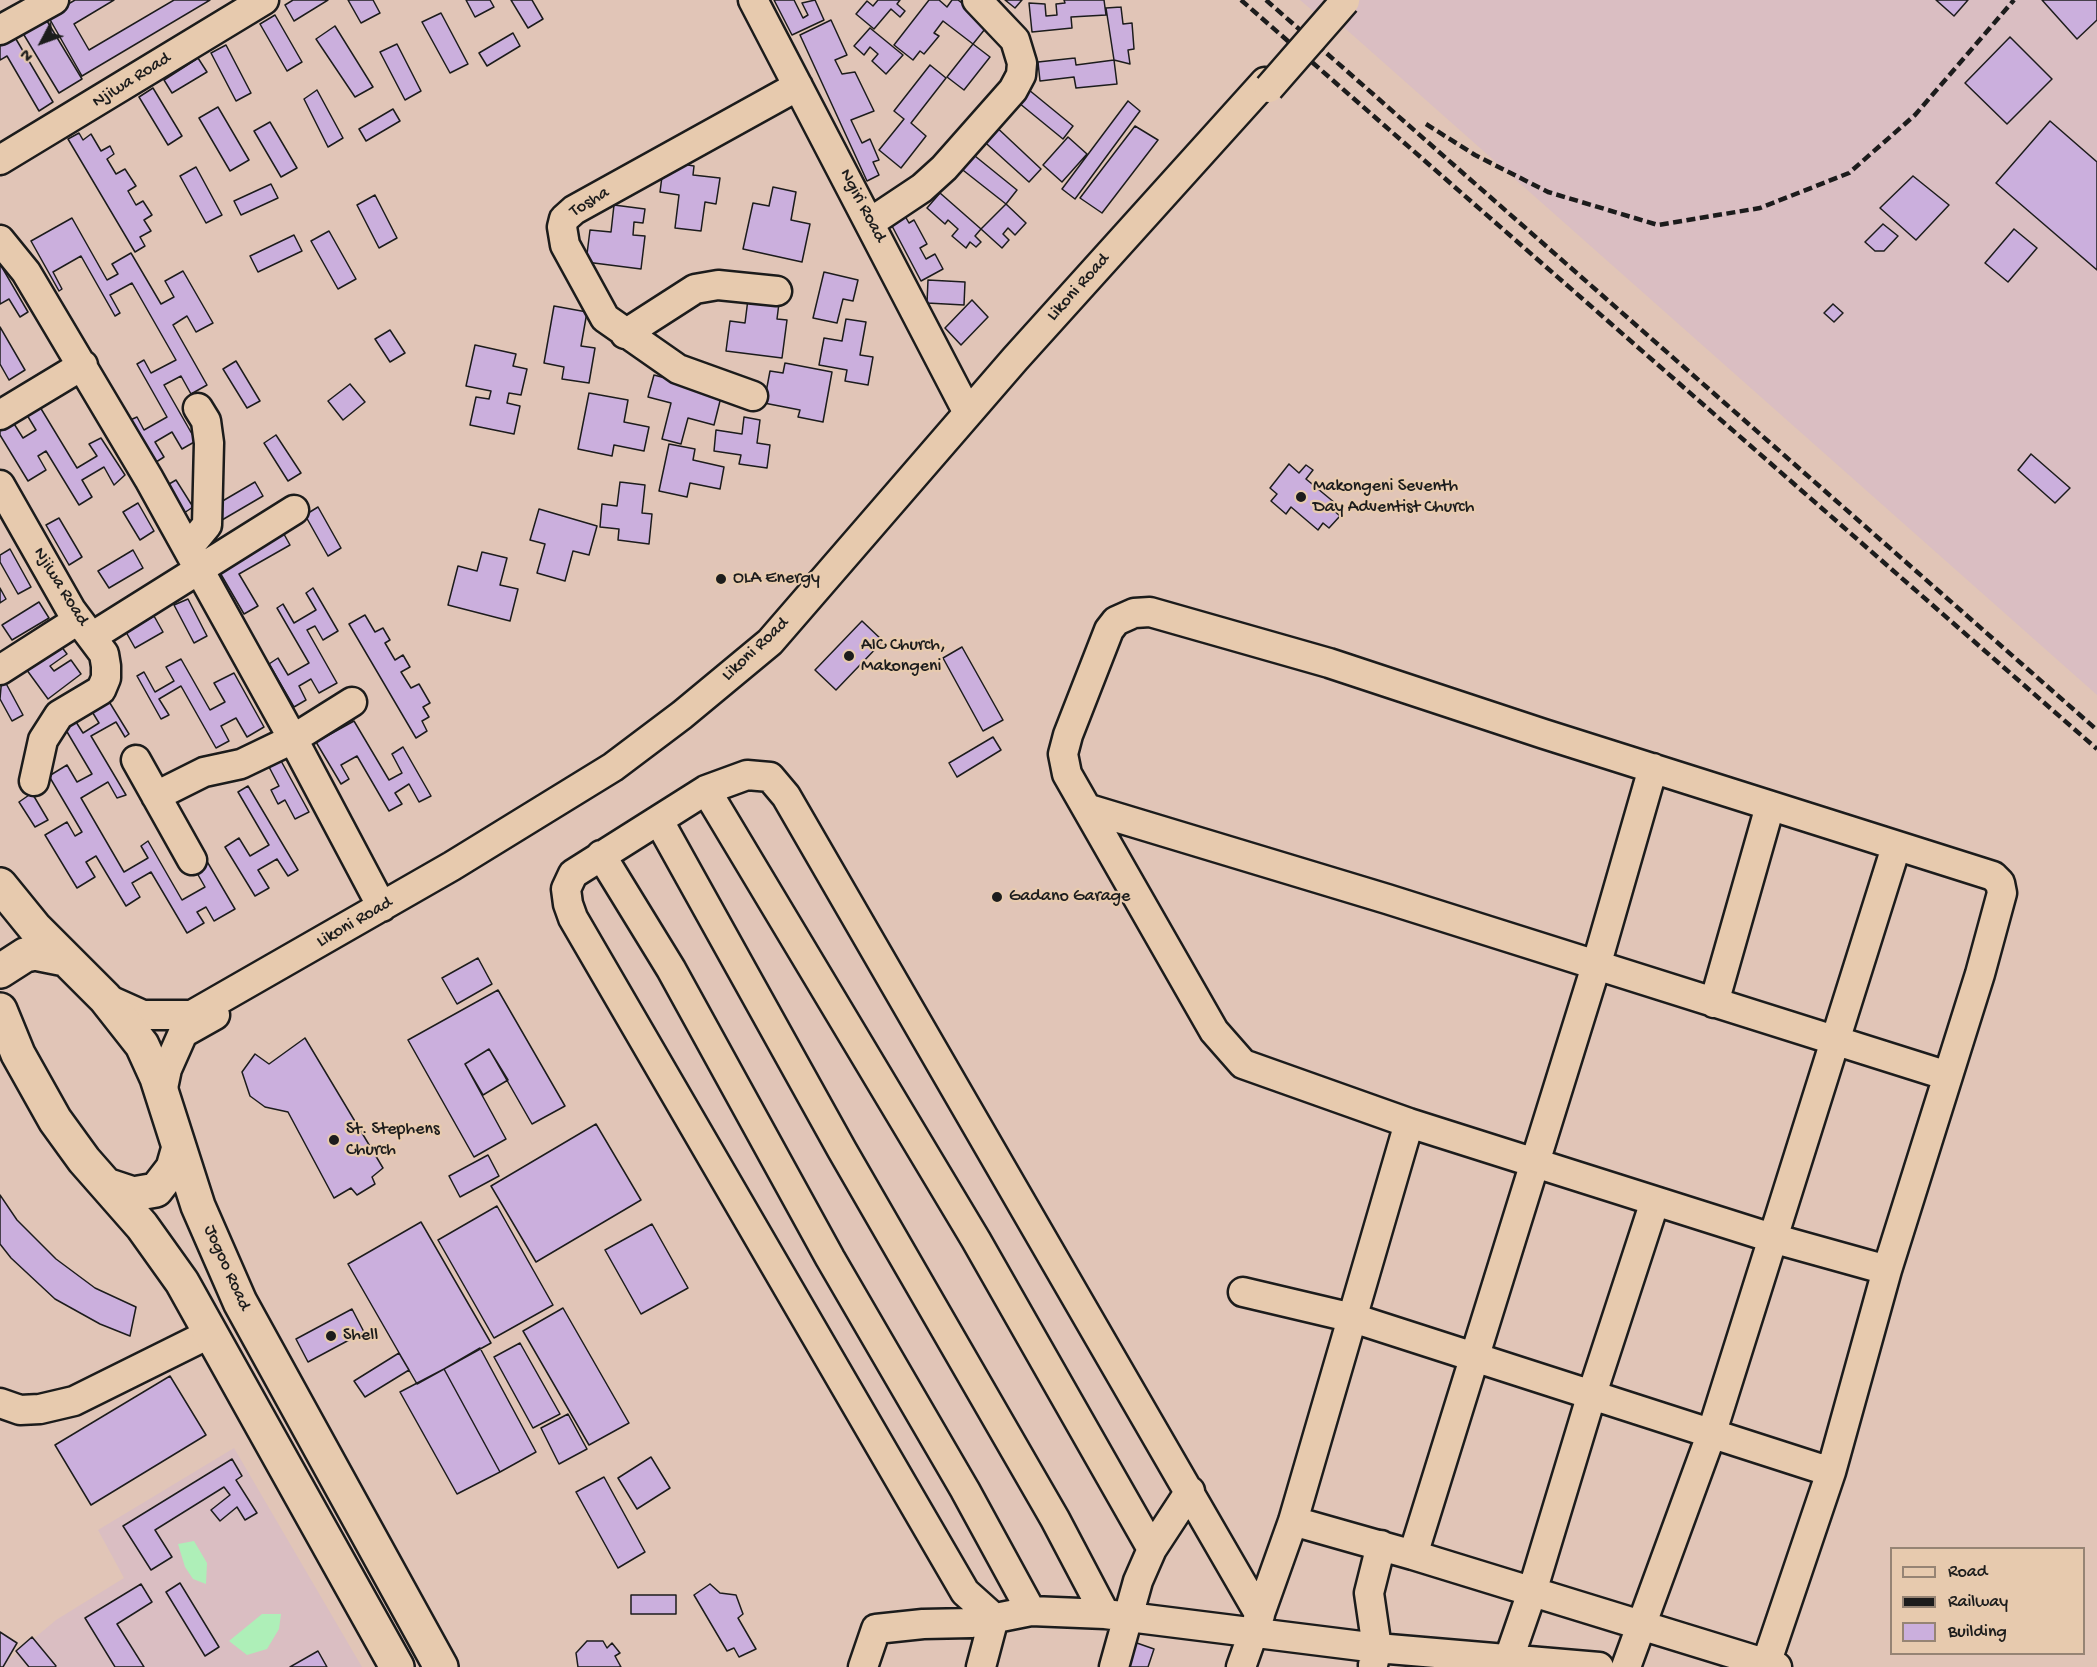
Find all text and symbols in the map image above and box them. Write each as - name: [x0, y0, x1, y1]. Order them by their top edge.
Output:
- north arrow: [12, 12, 72, 72]
- text: N: [17, 44, 39, 64]
- street label: Njiwa Road: [89, 48, 175, 114]
- street label: Ngiri Road: [834, 166, 890, 246]
- street label: Tosha: [566, 183, 614, 223]
- street label: Likoni Road: [1043, 250, 1115, 326]
- place label: Makongeni Seventh Day Adventist Church: [1313, 476, 1474, 518]
- marker: Makongeni Seventh Day Adventist Church: [1294, 490, 1308, 504]
- street label: Njiwa Road: [27, 544, 93, 630]
- place label: OLA Energy: [733, 568, 820, 590]
- marker: OLA Energy: [714, 572, 728, 586]
- street label: Likoni Road: [718, 613, 794, 687]
- place label: AIC Church, Makongeni: [861, 635, 946, 678]
- marker: AIC Church, Makongeni: [842, 649, 856, 663]
- place label: Gadano Garage: [1009, 886, 1130, 908]
- marker: Gadano Garage: [990, 890, 1004, 904]
- street label: Likoni Road: [313, 893, 397, 953]
- place label: St. Stephens Church: [346, 1119, 440, 1162]
- marker: St. Stephens Church: [327, 1133, 341, 1147]
- street label: Jogoo Road: [198, 1222, 254, 1314]
- place label: Shell: [343, 1325, 378, 1347]
- marker: Shell: [324, 1329, 338, 1343]
- legend: [1890, 1547, 2085, 1655]
- text: Road: [1948, 1562, 1987, 1583]
- text: Railway: [1948, 1592, 2008, 1613]
- text: Building: [1948, 1622, 2007, 1643]

